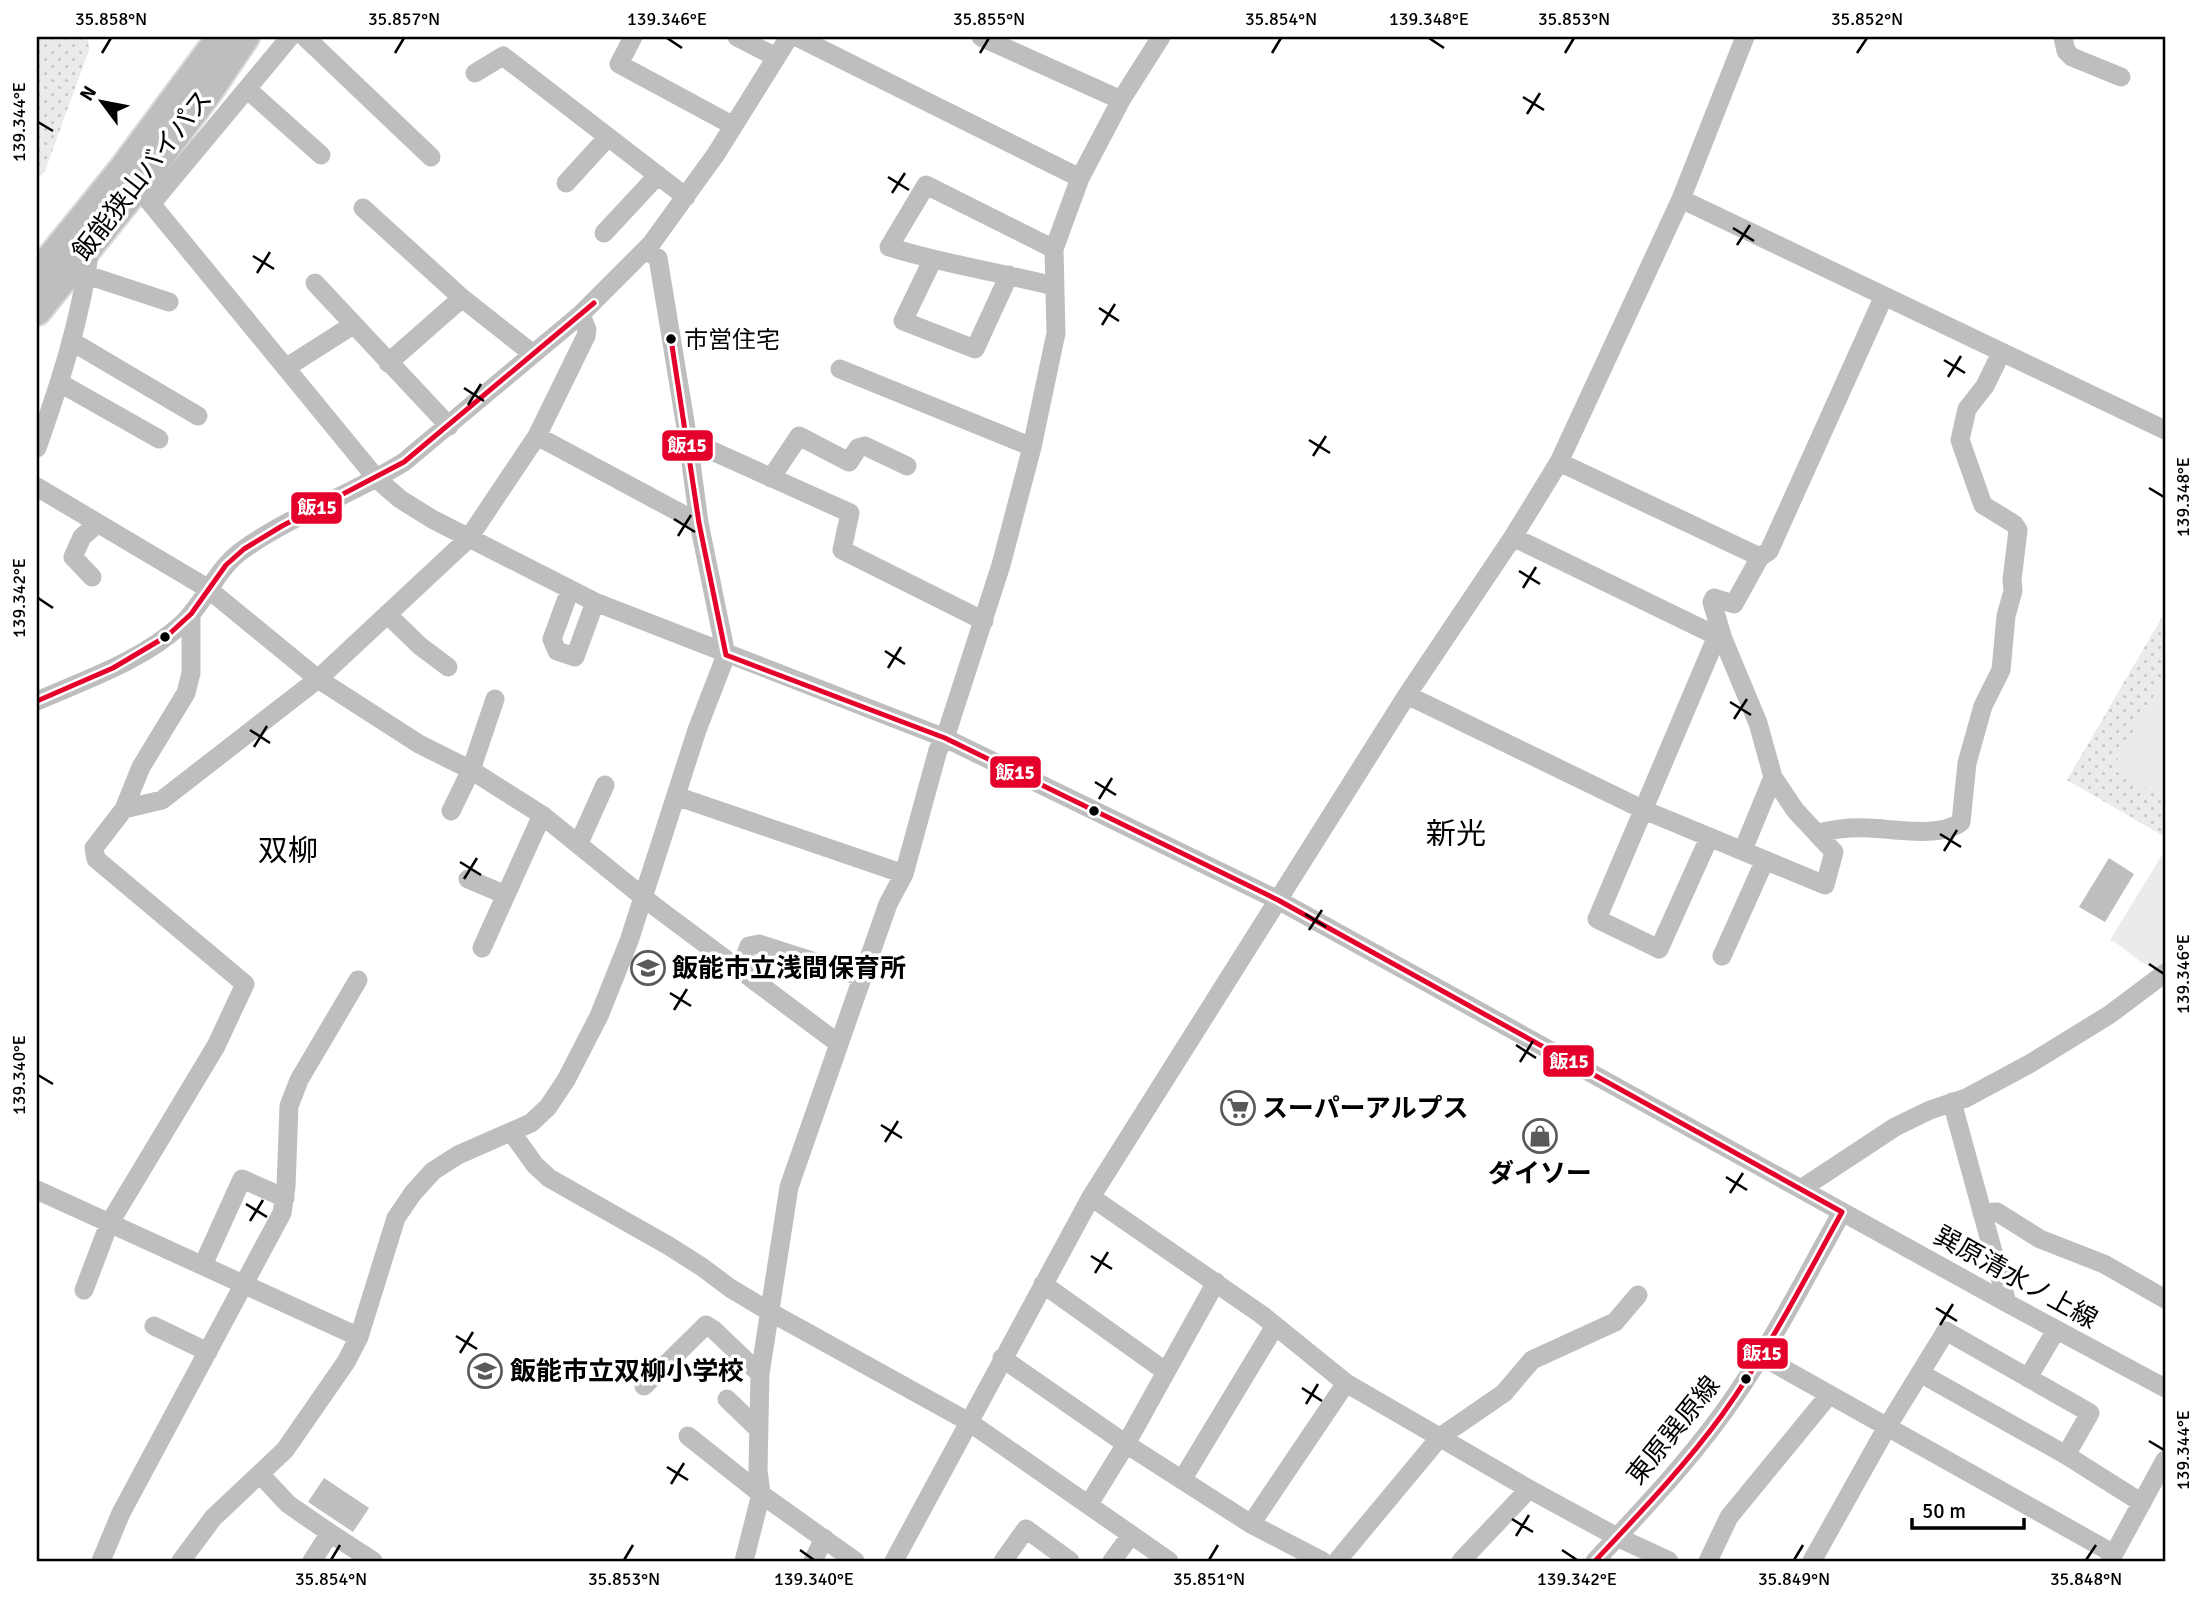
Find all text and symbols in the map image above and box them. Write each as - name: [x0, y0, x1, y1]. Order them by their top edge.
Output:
- text: 35.858°N: [75, 8, 147, 30]
- text: 35.857°N: [368, 8, 440, 30]
- text: 139.346°E: [627, 8, 707, 30]
- text: 35.855°N: [953, 8, 1025, 30]
- text: 35.854°N: [1245, 8, 1317, 30]
- text: 139.348°E: [1389, 8, 1469, 30]
- text: 35.853°N: [1538, 8, 1610, 30]
- text: 35.852°N: [1831, 8, 1903, 30]
- north arrow: [66, 66, 136, 136]
- text: 139.344°E: [8, 82, 30, 162]
- text: N: [75, 82, 102, 105]
- street label: 飯能狭山バイパス: [66, 84, 219, 267]
- place label: 市営住宅: [684, 325, 780, 355]
- marker: 市営住宅: [664, 332, 678, 346]
- line badge: 飯15: [661, 429, 714, 462]
- text: 飯15: [667, 434, 707, 458]
- text: 139.348°E: [2172, 457, 2194, 537]
- line badge: 飯15: [290, 491, 343, 525]
- text: 飯15: [297, 496, 337, 520]
- text: 139.342°E: [8, 558, 30, 638]
- unlabelled marker: [158, 630, 172, 644]
- line badge: 飯15: [989, 755, 1042, 789]
- text: 飯15: [995, 761, 1035, 785]
- unlabelled marker: [1087, 804, 1101, 818]
- district label: 新光: [1426, 816, 1486, 853]
- district label: 双柳: [258, 833, 318, 870]
- text: 139.346°E: [2172, 934, 2194, 1014]
- school or university icon: 飯能市立浅間保育所: [629, 949, 667, 987]
- place label: 飯能市立浅間保育所: [672, 953, 906, 985]
- text: 139.340°E: [8, 1035, 30, 1115]
- line badge: 飯15: [1542, 1044, 1595, 1078]
- text: 飯15: [1549, 1050, 1589, 1074]
- supermarket icon: スーパーアルプス: [1219, 1089, 1257, 1127]
- place label: スーパーアルプス: [1262, 1093, 1468, 1125]
- shop icon: ダイソー: [1521, 1117, 1559, 1155]
- place label: ダイソー: [1488, 1158, 1592, 1190]
- street label: 巽原清水ノ上線: [1928, 1220, 2103, 1336]
- line badge: 飯15: [1736, 1337, 1789, 1370]
- text: 飯15: [1742, 1342, 1782, 1366]
- school or university icon: 飯能市立双柳小学校: [466, 1352, 504, 1390]
- place label: 飯能市立双柳小学校: [510, 1356, 744, 1388]
- street label: 東原巽原線: [1620, 1370, 1727, 1491]
- unlabelled marker: [1739, 1372, 1753, 1386]
- text: 139.344°E: [2172, 1410, 2194, 1490]
- scale bar: [1912, 1486, 2024, 1530]
- text: 50 m: [1922, 1498, 1966, 1524]
- text: 35.854°N: [295, 1568, 367, 1590]
- text: 35.853°N: [588, 1568, 660, 1590]
- text: 139.340°E: [774, 1568, 854, 1590]
- text: 35.851°N: [1173, 1568, 1245, 1590]
- text: 139.342°E: [1537, 1568, 1617, 1590]
- text: 35.849°N: [1758, 1568, 1830, 1590]
- text: 35.848°N: [2050, 1568, 2122, 1590]

